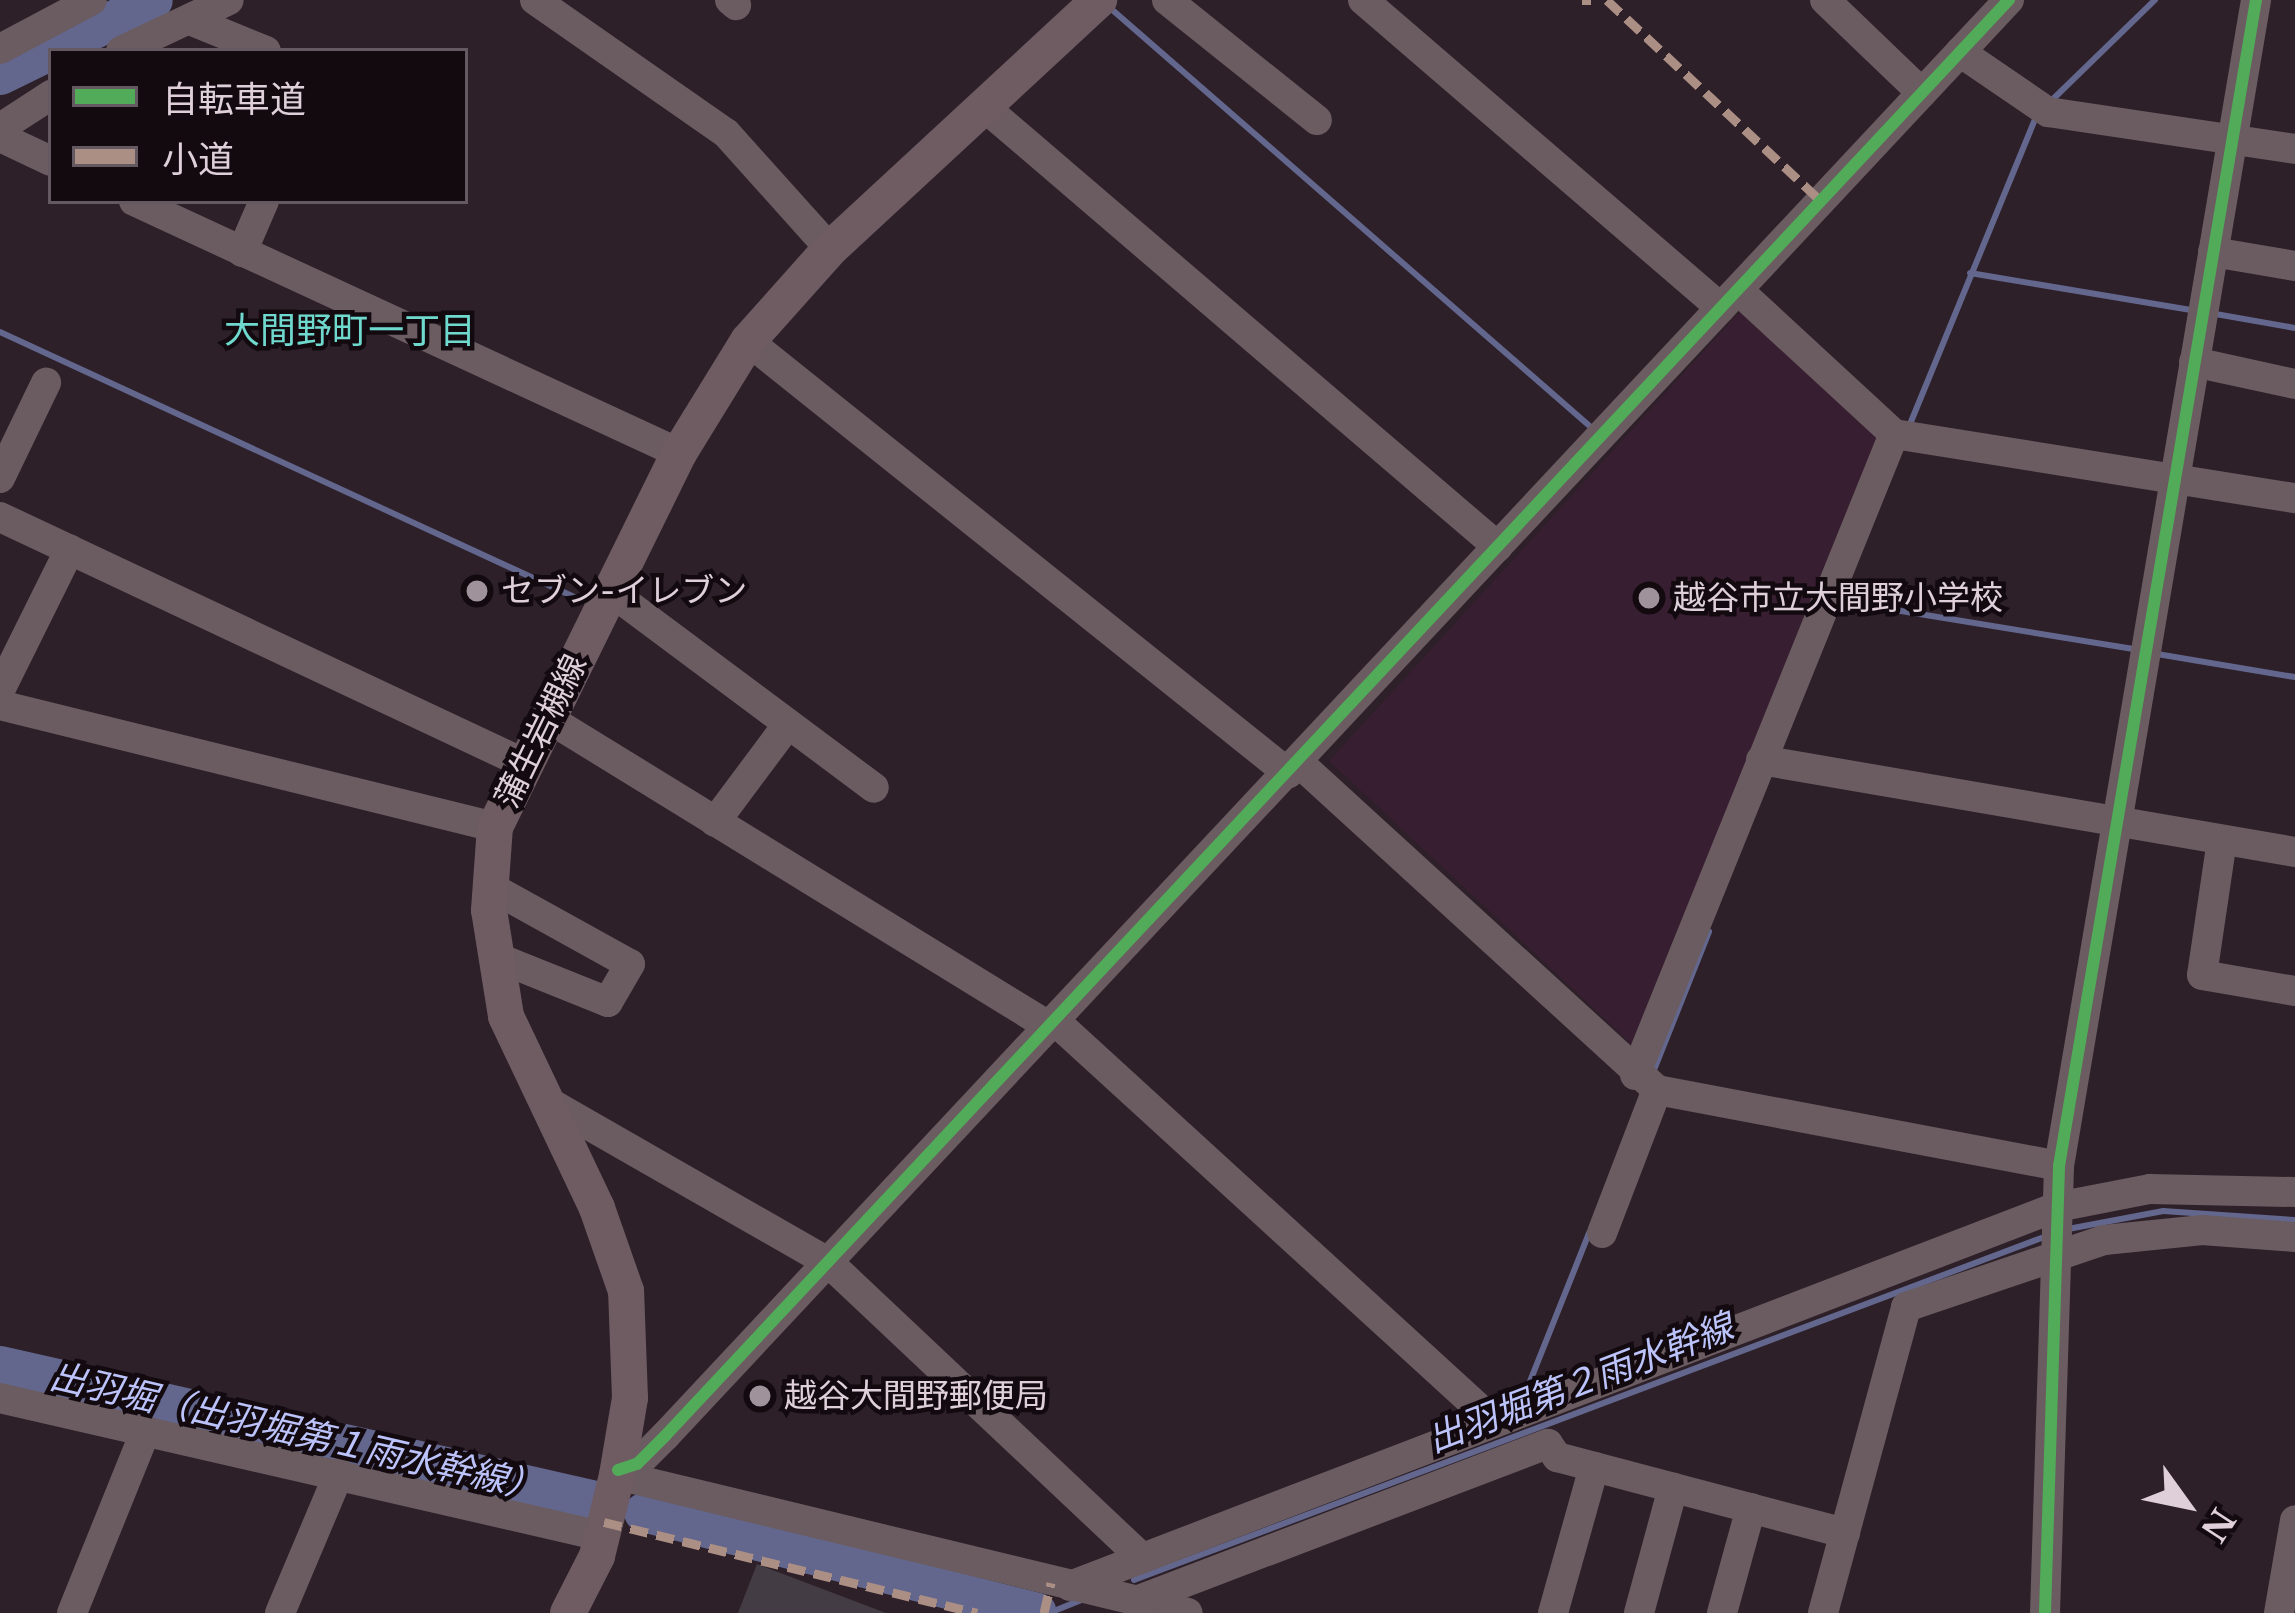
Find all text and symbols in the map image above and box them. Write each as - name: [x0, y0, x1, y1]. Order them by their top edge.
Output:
- legend: [48, 48, 468, 204]
- text: 自転車道: [162, 77, 306, 122]
- text: 小道: [162, 137, 234, 182]
- district label: 大間野町一丁目: [224, 309, 476, 353]
- place label: セブン-イレブン: [501, 571, 747, 611]
- marker: セブン-イレブン: [464, 578, 490, 604]
- place label: 越谷市立大間野小学校: [1673, 578, 2003, 618]
- marker: 越谷市立大間野小学校: [1636, 585, 1662, 611]
- street label: 蒲生岩槻線: [487, 648, 595, 814]
- water label: 出羽堀第２雨水幹線: [1421, 1305, 1739, 1461]
- water label: 出羽堀（出羽堀第１雨水幹線）: [46, 1354, 546, 1510]
- place label: 越谷大間野郵便局: [784, 1376, 1048, 1416]
- marker: 越谷大間野郵便局: [747, 1383, 773, 1409]
- north arrow: [2127, 1445, 2247, 1565]
- text: N: [2192, 1501, 2243, 1549]

